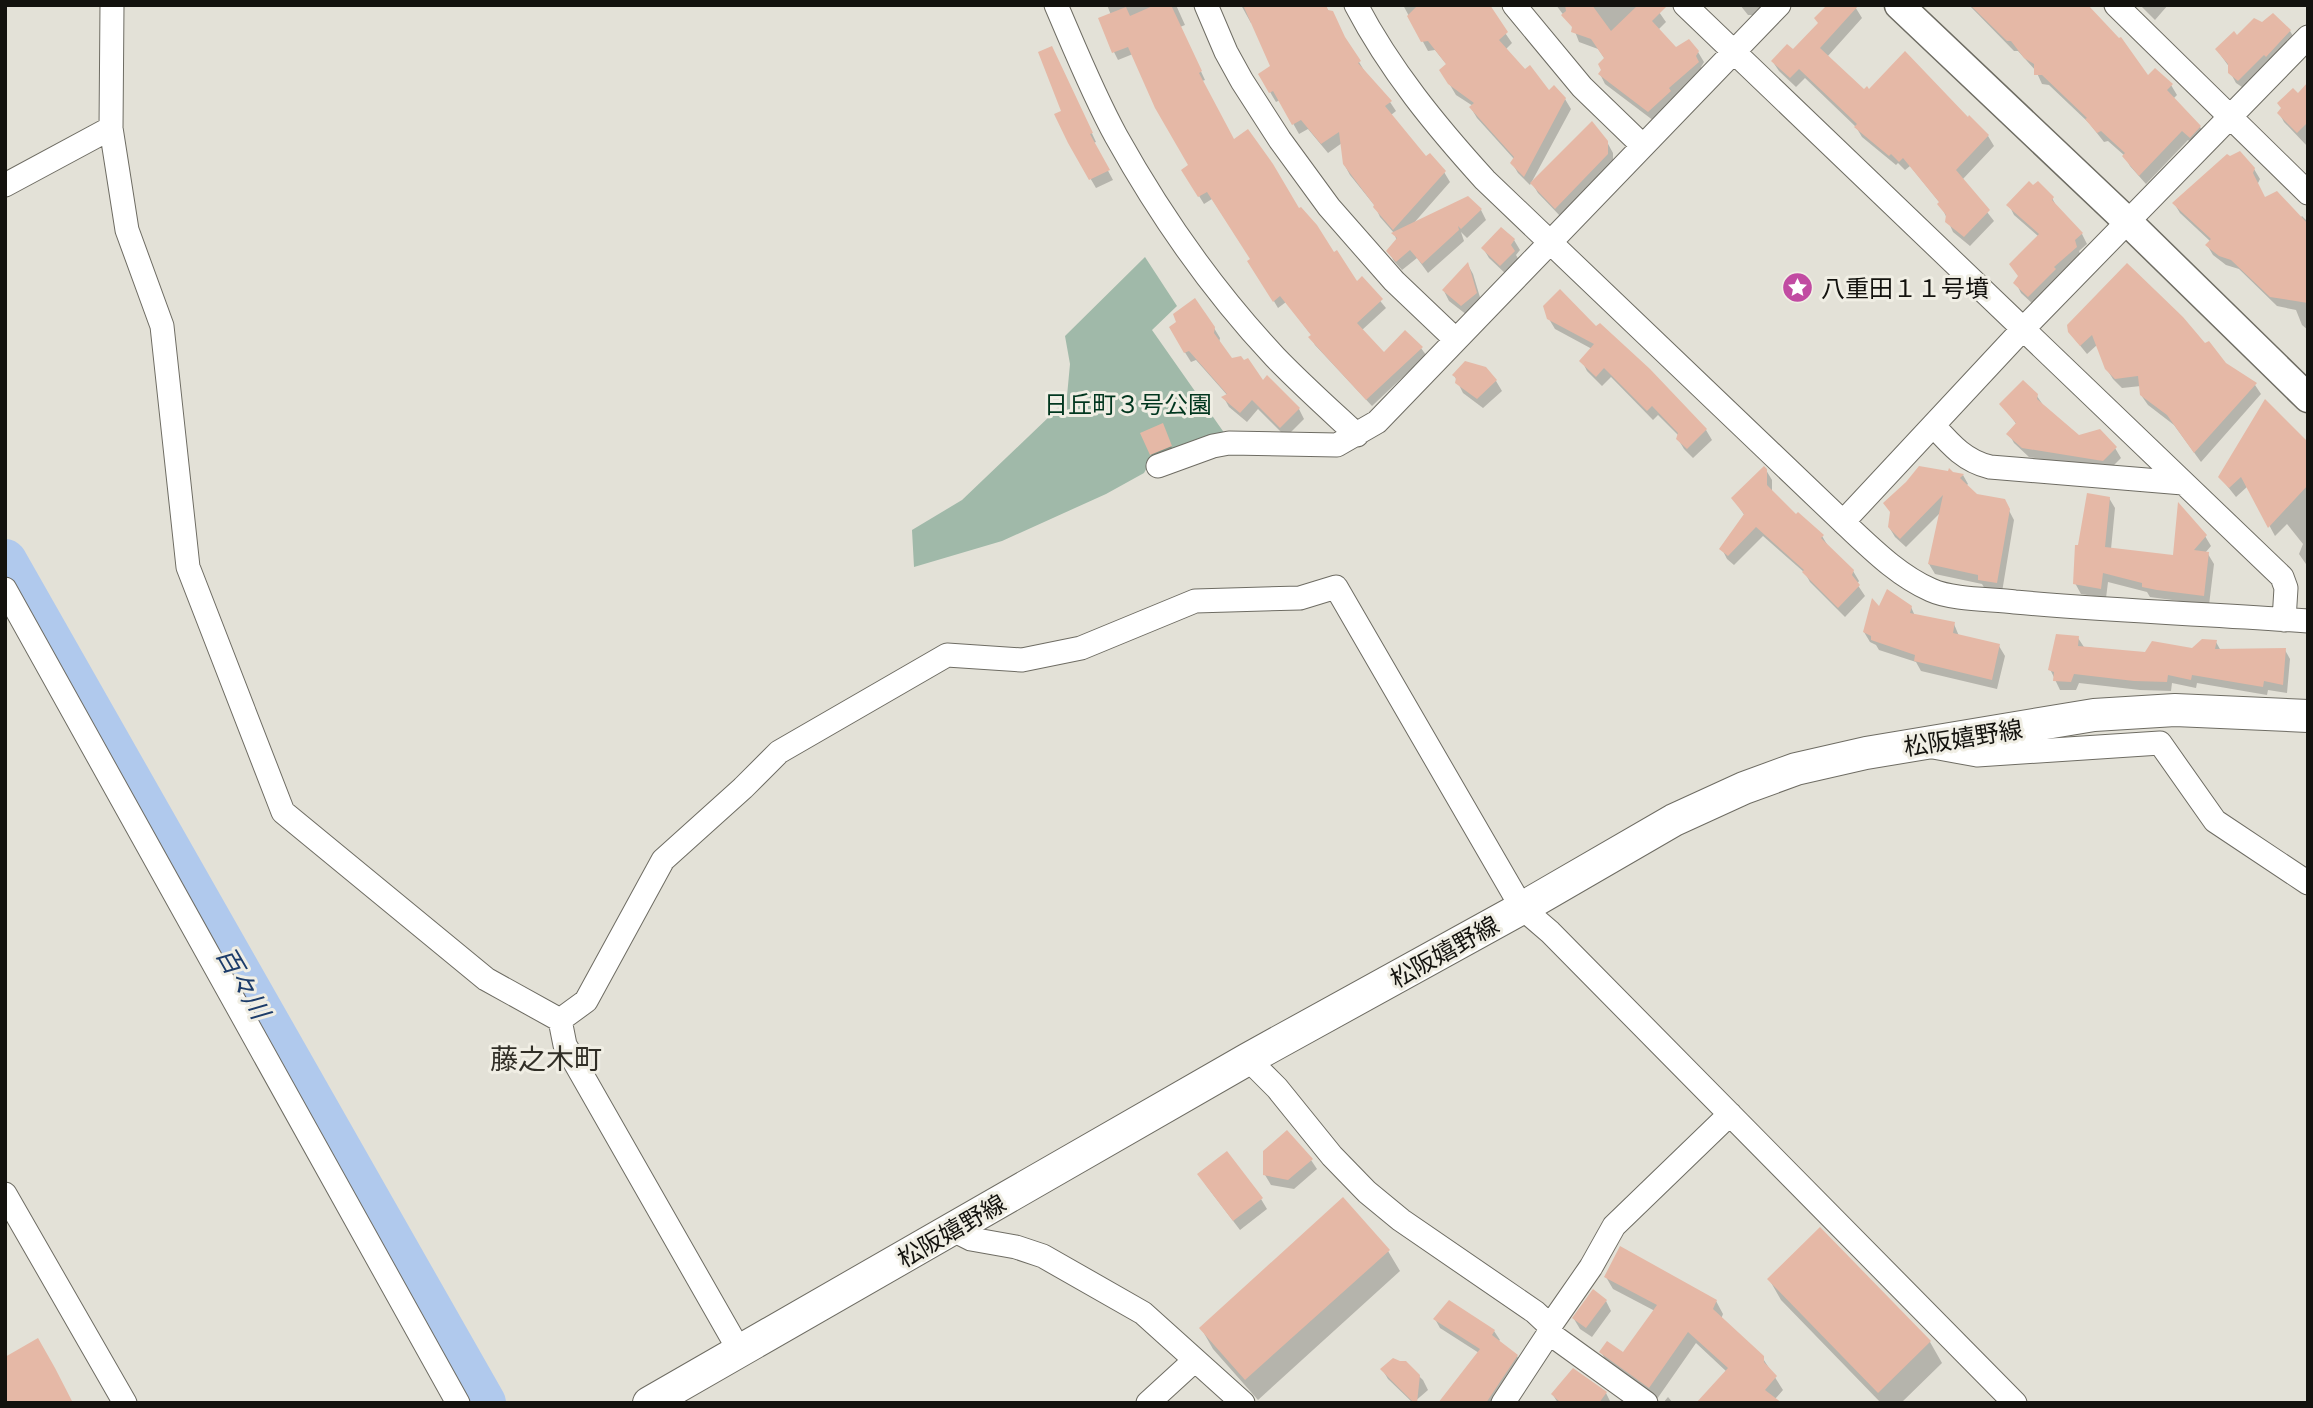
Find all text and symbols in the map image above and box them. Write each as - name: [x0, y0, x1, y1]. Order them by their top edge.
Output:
- place icon: 八重田１１号墳: [1781, 270, 1815, 304]
- place label: 八重田１１号墳: [1821, 273, 1989, 302]
- park label: 日丘町３号公園: [1044, 389, 1212, 418]
- street label: 松阪嬉野線: [1901, 713, 2025, 761]
- street label: 松阪嬉野線: [1384, 909, 1504, 993]
- water label: 百々川: [211, 940, 278, 1026]
- district label: 藤之木町: [490, 1041, 602, 1075]
- street label: 松阪嬉野線: [892, 1187, 1010, 1273]

